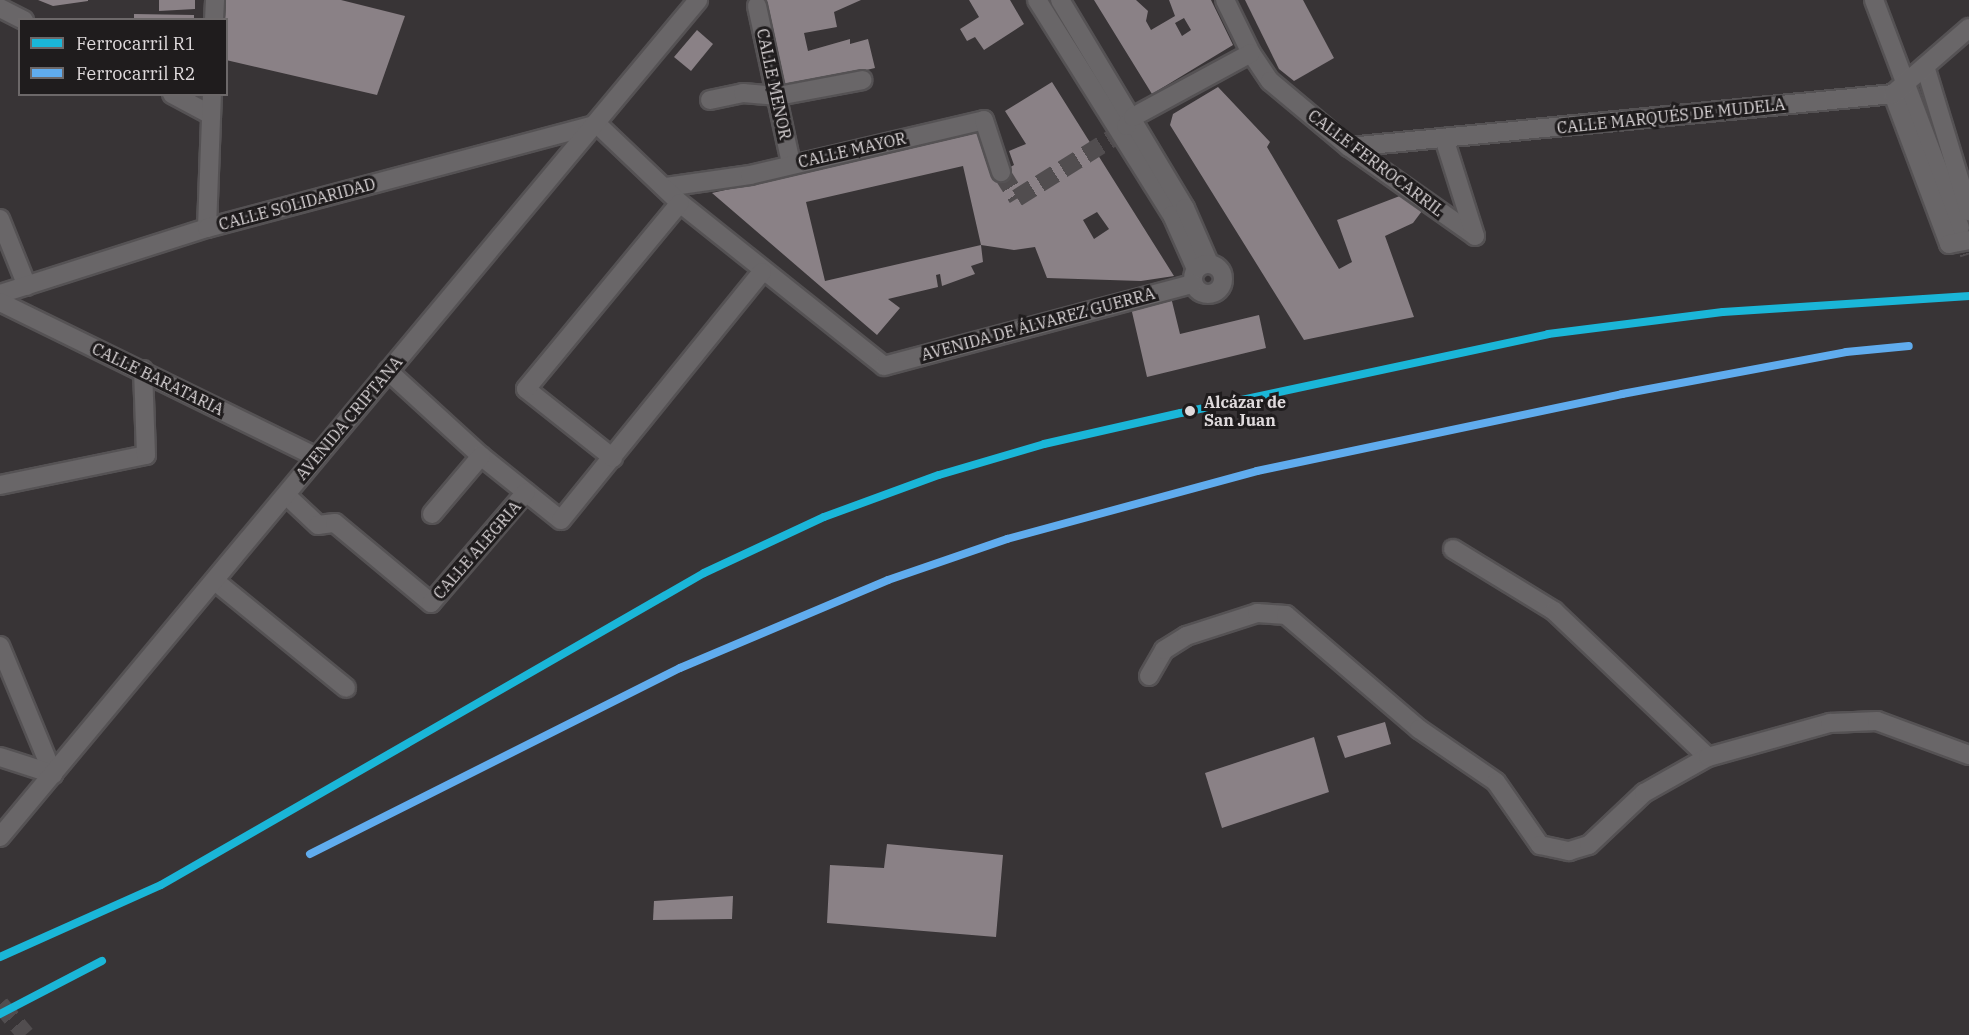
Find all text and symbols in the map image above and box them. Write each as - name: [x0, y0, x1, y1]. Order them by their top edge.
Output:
- legend: [18, 18, 228, 96]
- street label: CALLE MENOR: [753, 27, 795, 141]
- text: Ferrocarril R1: [76, 32, 196, 55]
- text: Ferrocarril R2: [76, 62, 196, 85]
- street label: CALLE MARQUÉS DE MUDELA: [1556, 94, 1786, 138]
- street label: CALLE FERROCARRIL: [1304, 106, 1448, 220]
- street label: CALLE MAYOR: [796, 128, 908, 172]
- street label: CALLE SOLIDARIDAD: [217, 174, 377, 234]
- street label: AVENIDA DE ÁLVAREZ GUERRA: [919, 284, 1157, 364]
- street label: CALLE BARATARIA: [89, 339, 227, 419]
- street label: AVENIDA CRIPTANA: [292, 352, 406, 484]
- place label: Alcázar de San Juan: [1204, 392, 1286, 430]
- marker: Alcázar de San Juan: [1181, 402, 1199, 420]
- street label: CALLE ALEGRIA: [429, 497, 525, 603]

